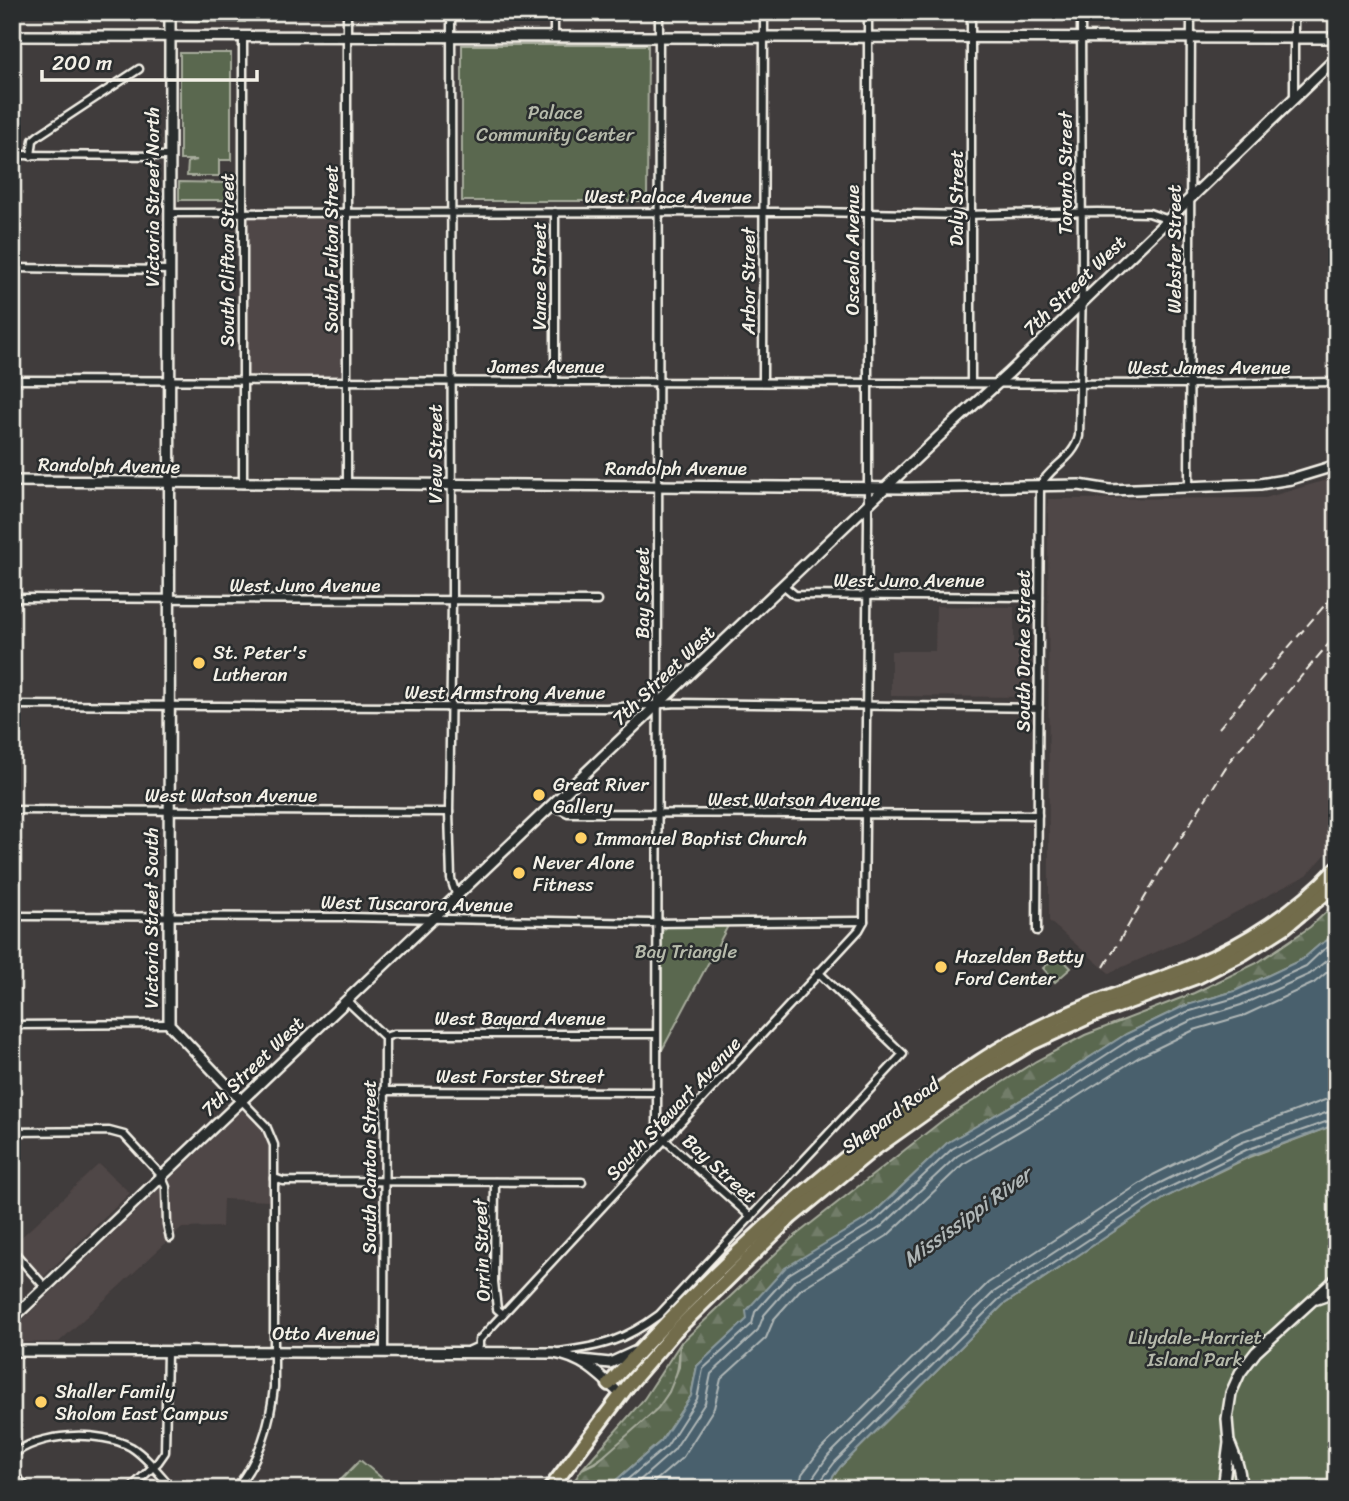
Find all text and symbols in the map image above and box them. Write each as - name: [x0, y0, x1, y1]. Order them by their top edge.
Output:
- scale bar: [42, 38, 257, 82]
- text: 200 m: [52, 44, 112, 82]
- park label: Palace Community Center: [476, 96, 635, 151]
- street label: Victoria Street North: [136, 107, 169, 287]
- street label: Toronto Street: [1049, 110, 1082, 235]
- street label: Daly Street: [940, 150, 973, 246]
- street label: South Fulton Street: [315, 165, 348, 333]
- street label: South Clifton Street: [211, 173, 244, 347]
- street label: West Palace Avenue: [584, 180, 752, 213]
- street label: Osceola Avenue: [836, 185, 869, 315]
- street label: Webster Street: [1158, 185, 1191, 314]
- street label: Vance Street: [523, 222, 556, 330]
- street label: Arbor Street: [732, 226, 765, 336]
- street label: 7th Street West: [1015, 227, 1134, 344]
- street label: James Avenue: [486, 350, 605, 383]
- street label: West James Avenue: [1127, 351, 1291, 384]
- street label: View Street: [419, 404, 452, 504]
- street label: Randolph Avenue: [38, 448, 180, 483]
- street label: Randolph Avenue: [605, 452, 747, 485]
- street label: Bay Street: [626, 547, 659, 639]
- street label: West Juno Avenue: [834, 564, 984, 597]
- street label: West Juno Avenue: [230, 569, 380, 602]
- street label: South Drake Street: [1007, 570, 1040, 732]
- street label: 7th Street West: [604, 617, 723, 734]
- place label: St. Peter's Lutheran: [213, 636, 307, 691]
- marker: St. Peter's Lutheran: [191, 655, 207, 671]
- street label: West Armstrong Avenue: [404, 676, 606, 709]
- place label: Great River Gallery: [553, 768, 650, 823]
- street label: West Watson Avenue: [145, 779, 317, 812]
- street label: West Watson Avenue: [708, 783, 880, 816]
- marker: Great River Gallery: [531, 787, 547, 803]
- place label: Immanuel Baptist Church: [594, 822, 807, 855]
- street label: Victoria Street South: [135, 827, 168, 1009]
- marker: Immanuel Baptist Church: [573, 830, 589, 846]
- place label: Never Alone Fitness: [533, 846, 635, 901]
- marker: Never Alone Fitness: [511, 865, 527, 881]
- street label: West Tuscarora Avenue: [321, 885, 514, 922]
- park label: Bay Triangle: [635, 935, 737, 968]
- place label: Hazelden Betty Ford Center: [955, 940, 1084, 995]
- marker: Hazelden Betty Ford Center: [933, 959, 949, 975]
- street label: West Bayard Avenue: [435, 1002, 605, 1035]
- street label: 7th Street West: [193, 1008, 312, 1125]
- street label: South Stewart Avenue: [597, 1028, 750, 1188]
- street label: West Forster Street: [436, 1060, 606, 1093]
- street label: Shepard Road: [834, 1068, 947, 1162]
- street label: South Canton Street: [353, 1080, 386, 1254]
- street label: Bay Street: [675, 1125, 765, 1211]
- water label: Mississippi River: [894, 1154, 1043, 1277]
- street label: Orrin Street: [463, 1197, 500, 1302]
- street label: Otto Avenue: [272, 1317, 376, 1350]
- park label: Lilydale-Harriet Island Park: [1128, 1321, 1262, 1376]
- place label: Shaller Family Sholom East Campus: [55, 1375, 228, 1430]
- marker: Shaller Family Sholom East Campus: [33, 1394, 49, 1410]

